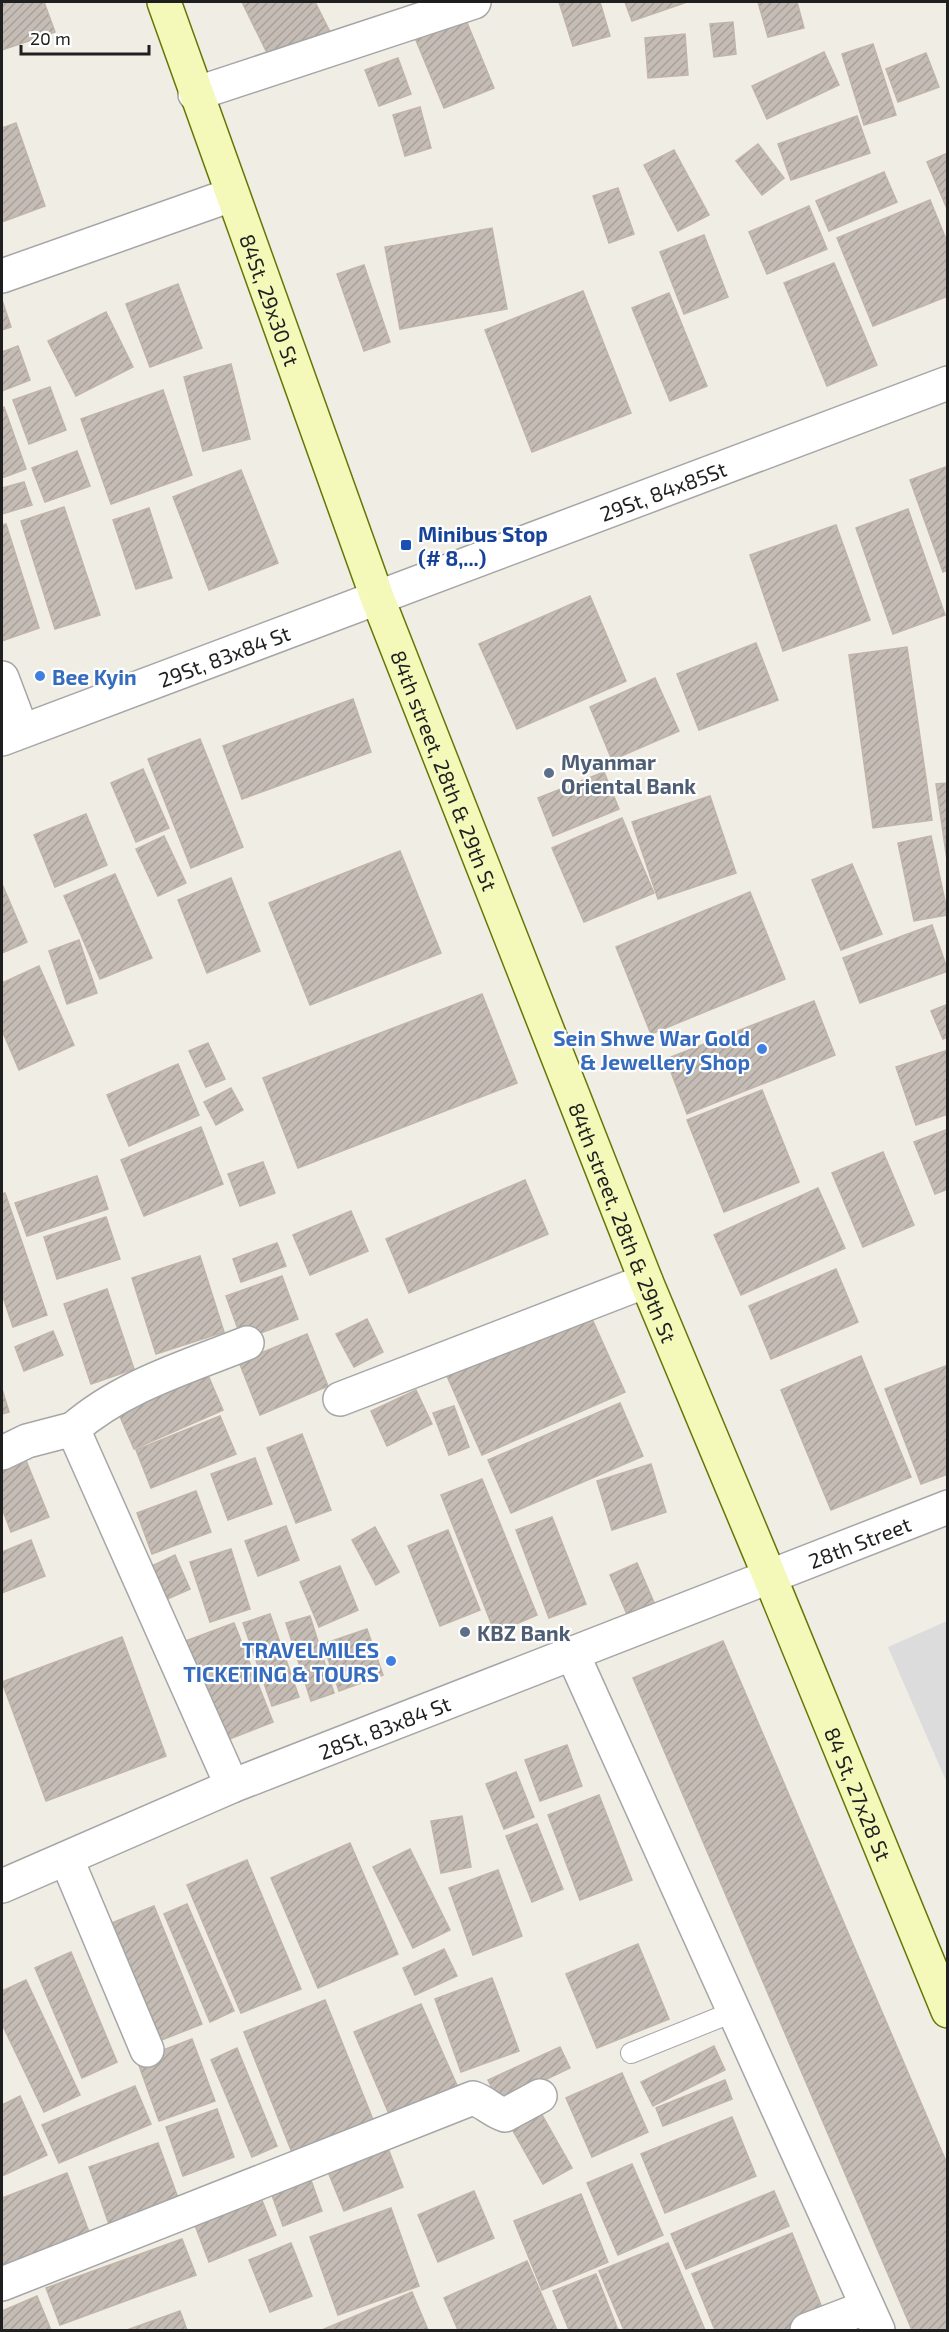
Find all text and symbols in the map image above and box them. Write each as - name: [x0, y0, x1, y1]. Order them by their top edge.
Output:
- scale bar: [21, 18, 148, 56]
- text: 20 m: [30, 27, 71, 49]
- street label: 84St, 29x30 St: [235, 230, 306, 369]
- street label: 29St, 84x85St: [596, 455, 730, 526]
- place label: Minibus Stop (# 8,...): [418, 521, 548, 570]
- marker: Minibus Stop (# 8,...): [399, 538, 413, 552]
- street label: 29St, 83x84 St: [155, 619, 293, 692]
- street label: 84th street, 28th & 29th St: [387, 646, 504, 894]
- place label: Bee Kyin: [52, 664, 137, 690]
- marker: Bee Kyin: [33, 669, 47, 683]
- place label: Myanmar Oriental Bank: [561, 749, 696, 798]
- marker: Myanmar Oriental Bank: [542, 766, 556, 780]
- place label: Sein Shwe War Gold & Jewellery Shop: [553, 1025, 750, 1075]
- marker: Sein Shwe War Gold & Jewellery Shop: [755, 1042, 769, 1056]
- street label: 84th street, 28th & 29th St: [564, 1099, 683, 1346]
- street label: 28th Street: [804, 1510, 914, 1573]
- place label: KBZ Bank: [477, 1620, 571, 1645]
- marker: KBZ Bank: [458, 1625, 472, 1639]
- place label: TRAVELMILES TICKETING & TOURS: [183, 1637, 379, 1686]
- marker: TRAVELMILES TICKETING & TOURS: [384, 1654, 398, 1668]
- street label: 28St, 83x84 St: [315, 1690, 453, 1764]
- street label: 84 St, 27x28 St: [820, 1723, 897, 1864]

